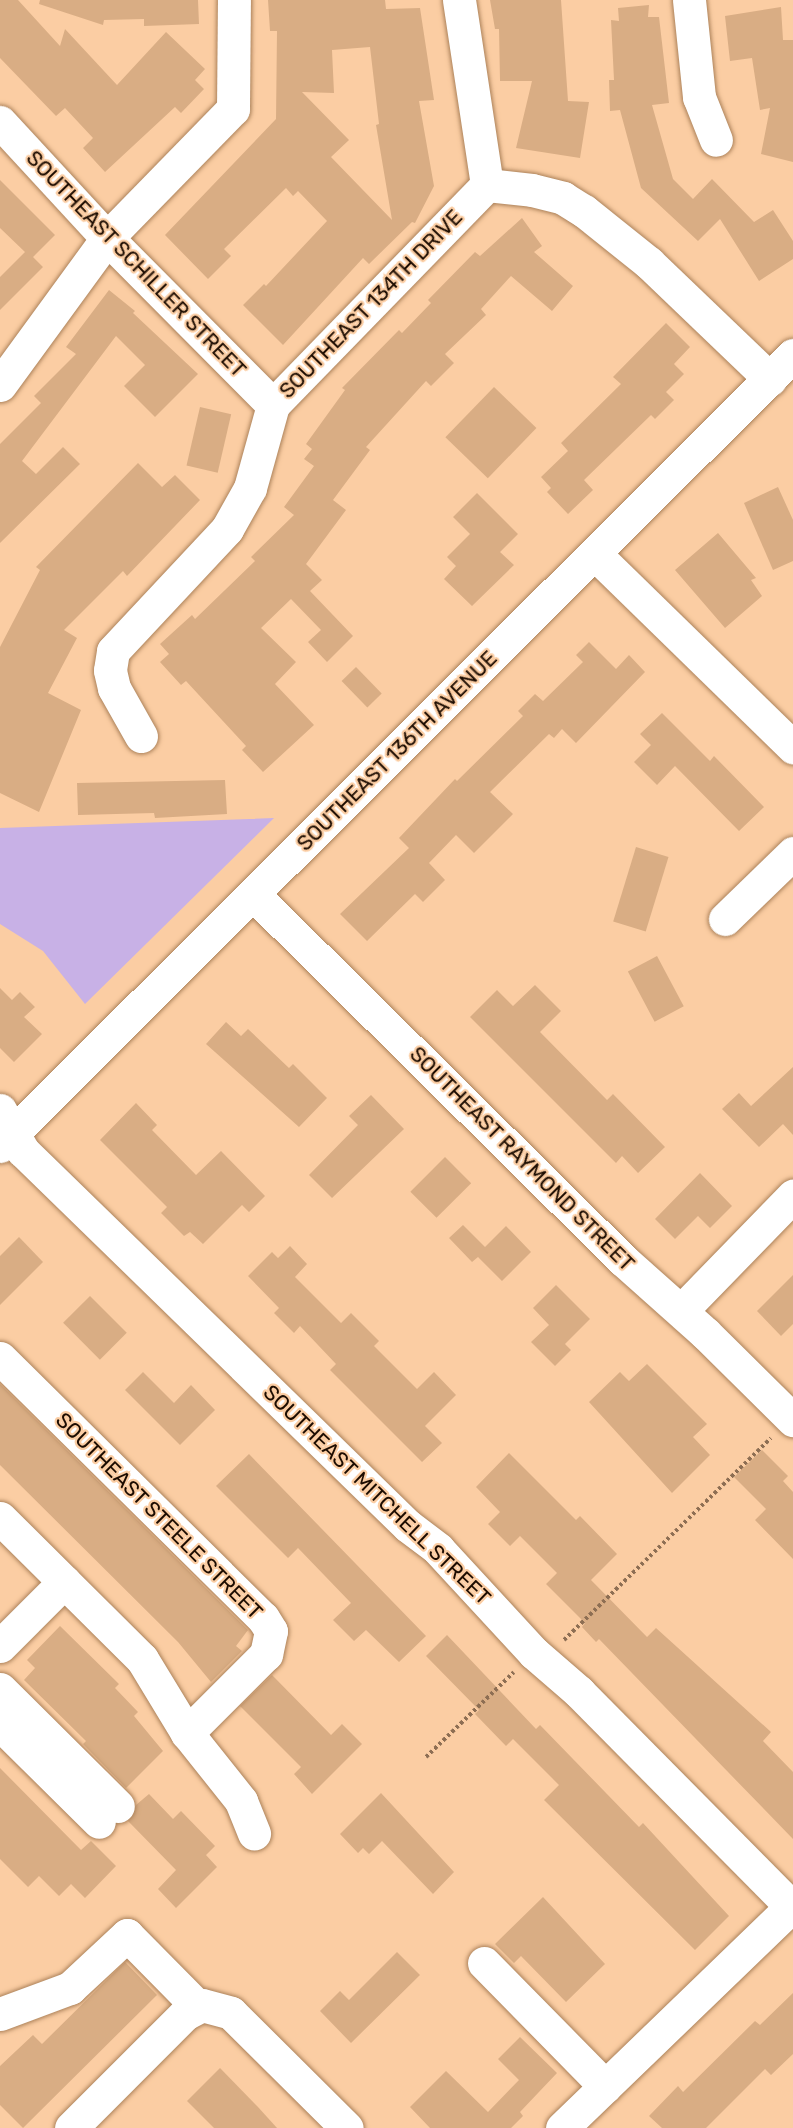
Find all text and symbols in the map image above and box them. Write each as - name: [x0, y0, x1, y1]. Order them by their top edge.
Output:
- street label: SOUTHEAST SCHILLER STREET: [21, 145, 251, 383]
- street label: SOUTHEAST 134TH DRIVE: [274, 204, 468, 404]
- street label: SOUTHEAST 136TH AVENUE: [291, 645, 503, 857]
- street label: SOUTHEAST RAYMOND STREET: [404, 1041, 640, 1277]
- street label: SOUTHEAST MITCHELL STREET: [258, 1379, 496, 1611]
- street label: SOUTHEAST STEELE STREET: [50, 1407, 268, 1625]

